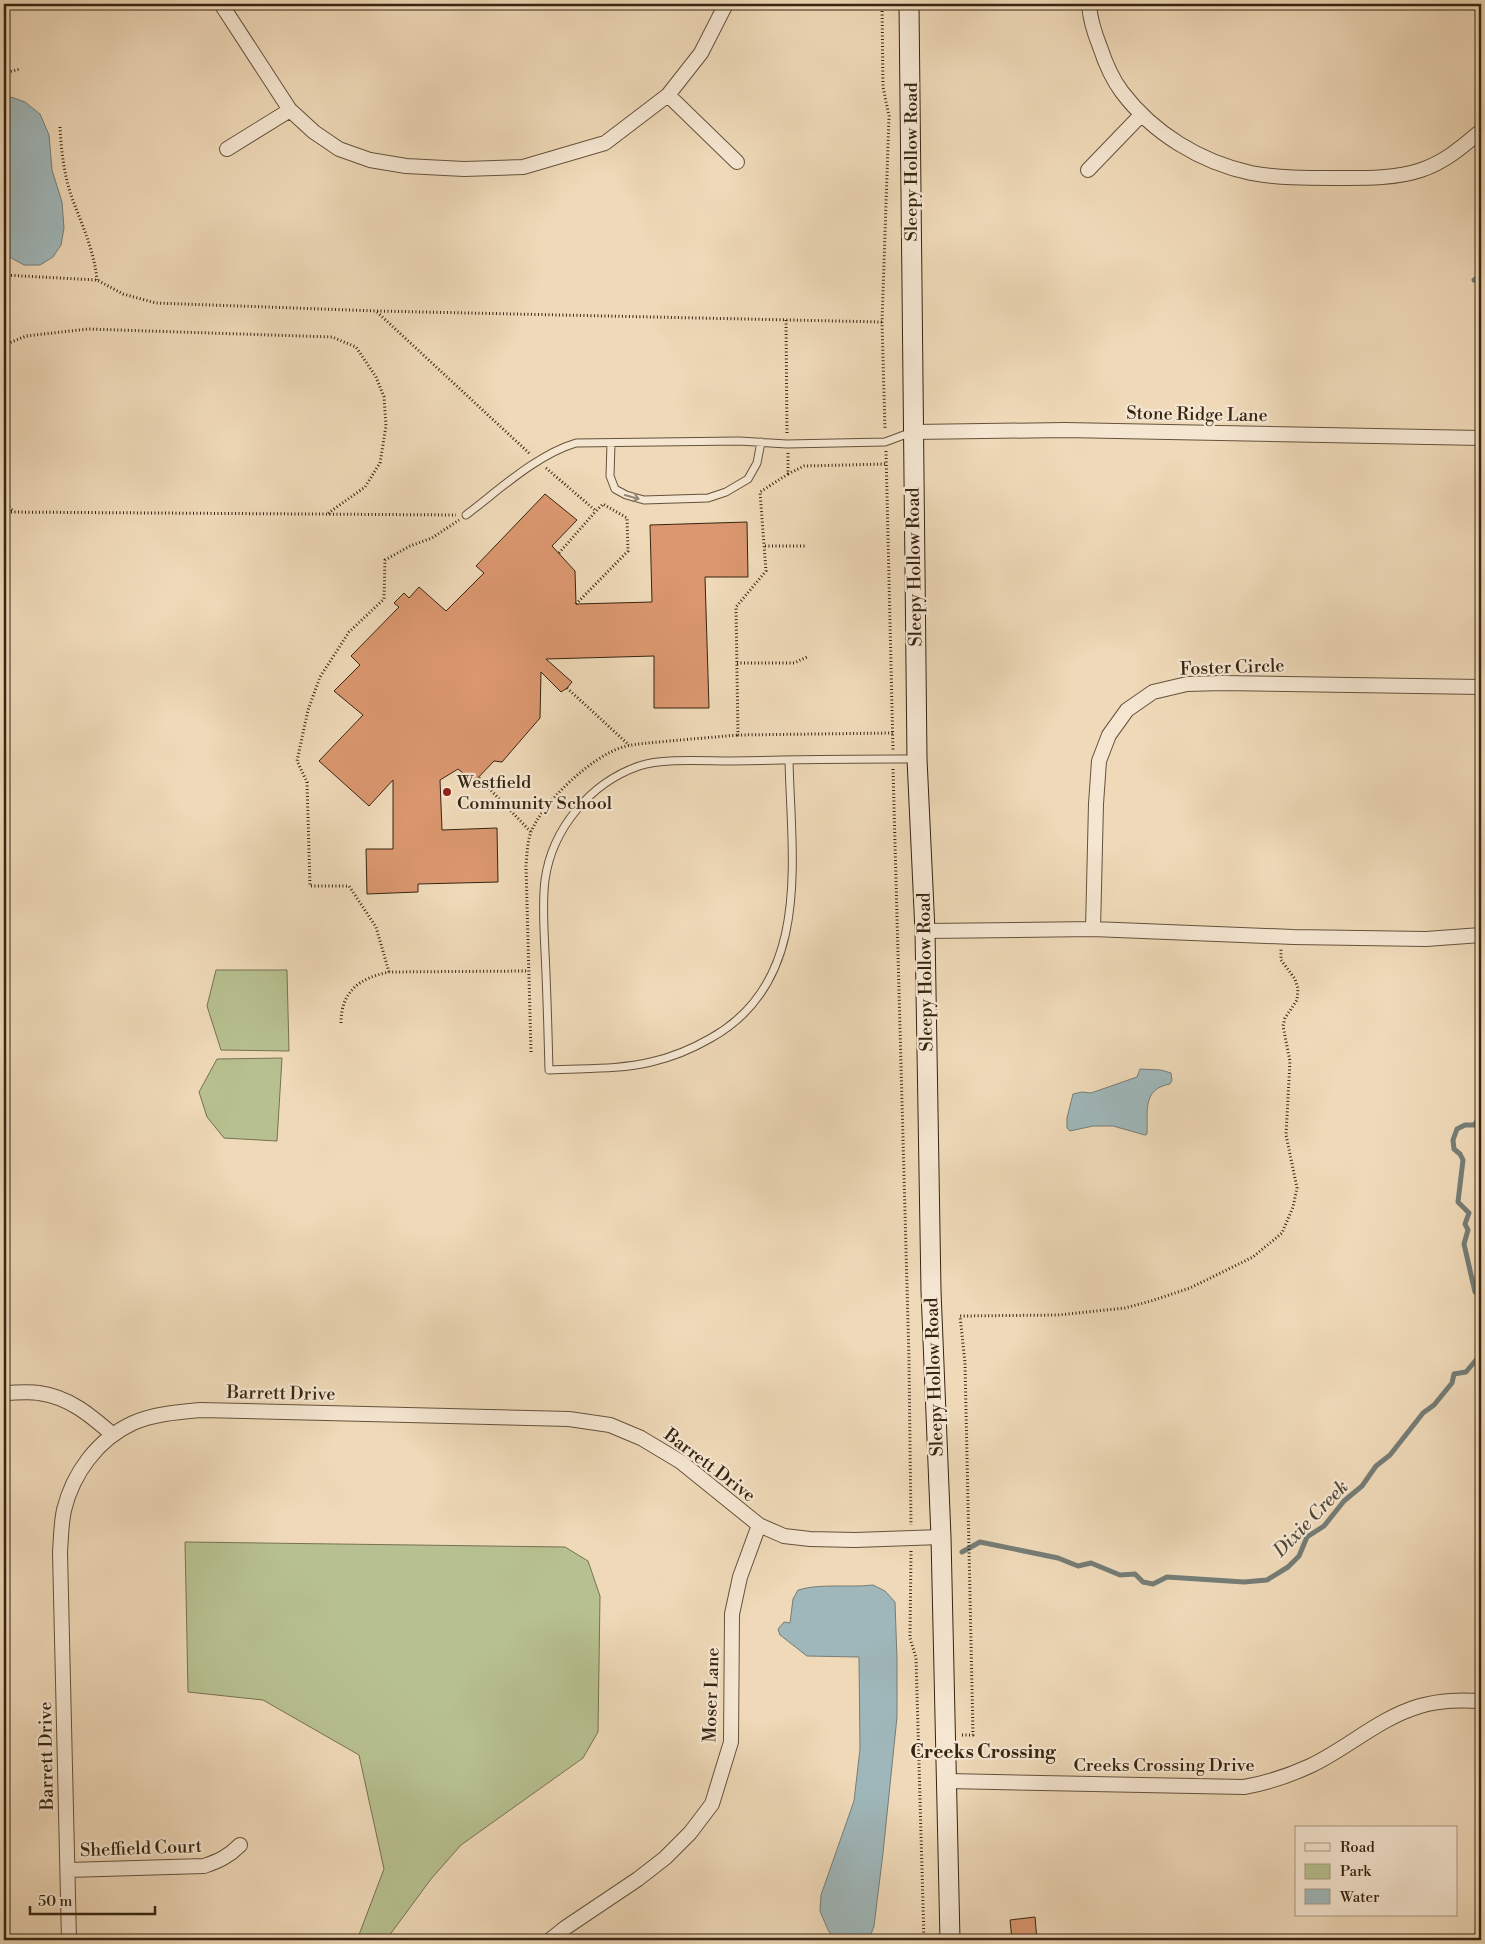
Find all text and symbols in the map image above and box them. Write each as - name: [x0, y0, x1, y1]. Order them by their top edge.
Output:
- street label: Sleepy Hollow Road: [900, 82, 923, 242]
- street label: Stone Ridge Lane: [1126, 402, 1268, 427]
- street label: Sleepy Hollow Road: [902, 486, 927, 647]
- one-way arrow: [624, 492, 640, 502]
- street label: Foster Circle: [1179, 654, 1285, 681]
- place label: Westfield Community School: [456, 771, 613, 815]
- marker: Westfield Community School: [441, 786, 453, 798]
- street label: Sleepy Hollow Road: [913, 891, 938, 1052]
- street label: Sleepy Hollow Road: [920, 1296, 949, 1457]
- street label: Barrett Drive: [225, 1381, 336, 1406]
- street label: Barrett Drive: [658, 1423, 760, 1507]
- water label: Dixie Creek: [1267, 1475, 1353, 1563]
- street label: Moser Lane: [698, 1647, 725, 1743]
- street label: Barrett Drive: [34, 1701, 59, 1812]
- district label: Creeks Crossing: [910, 1740, 1057, 1764]
- street label: Creeks Crossing Drive: [1073, 1754, 1255, 1777]
- legend: [1295, 1826, 1458, 1916]
- street label: Sheffield Court: [80, 1835, 203, 1862]
- text: Road: [1340, 1838, 1375, 1857]
- text: Park: [1340, 1862, 1372, 1881]
- scale bar: [30, 1884, 155, 1916]
- text: Water: [1339, 1888, 1380, 1907]
- text: 50 m: [38, 1892, 72, 1911]

